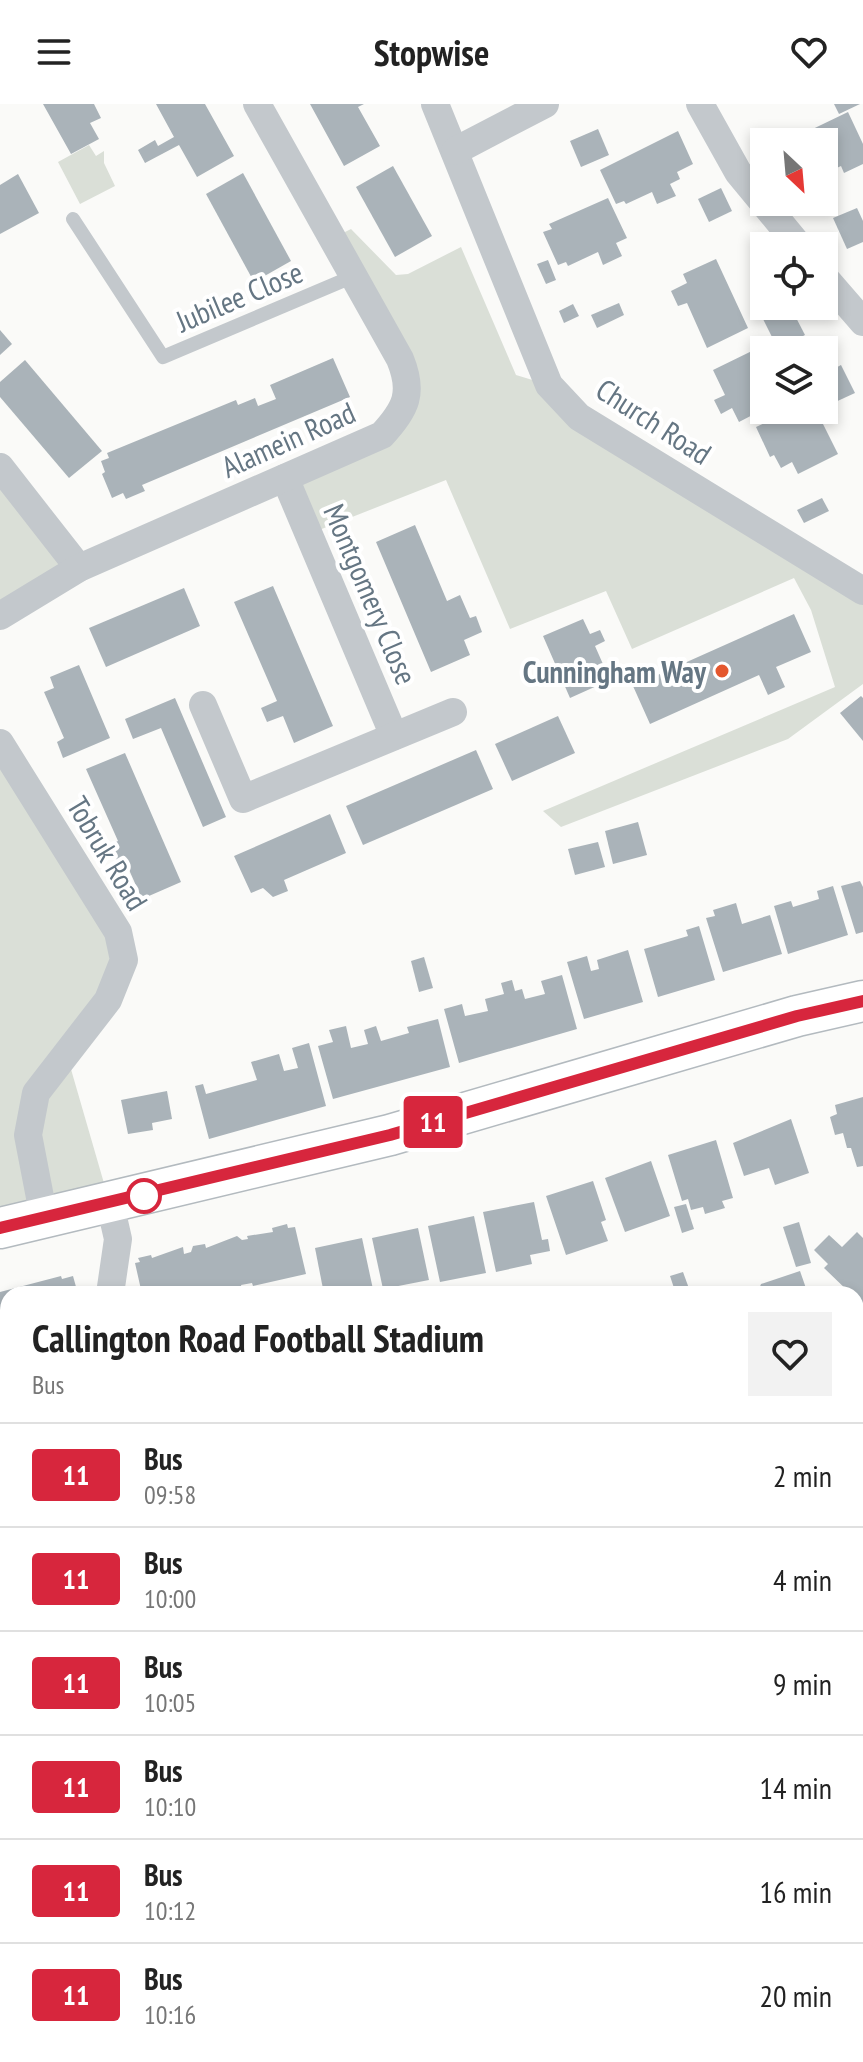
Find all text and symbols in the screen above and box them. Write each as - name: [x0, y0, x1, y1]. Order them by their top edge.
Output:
- text: Stopwise: [374, 29, 489, 76]
- icon: menu: [32, 30, 76, 74]
- icon: heart: [787, 30, 831, 74]
- north arrow: [750, 128, 838, 216]
- map controls: [750, 128, 838, 424]
- button: locate: [750, 232, 838, 320]
- street label: Jubilee Close: [169, 252, 308, 340]
- button: layers: [750, 336, 838, 424]
- street label: Church Road: [589, 369, 719, 473]
- street label: Alamein Road: [215, 392, 361, 486]
- street label: Montgomery Close: [315, 498, 427, 690]
- place label: Cunningham Way: [523, 652, 707, 691]
- marker: Cunningham Way: [713, 662, 731, 680]
- street label: Tobruk Road: [59, 789, 157, 917]
- line badge: 11: [397, 1096, 469, 1148]
- text: 11: [420, 1103, 446, 1140]
- unlabelled marker: [127, 1179, 161, 1213]
- button: heart: [748, 1312, 832, 1396]
- text: Callington Road Football Stadium: [32, 1313, 484, 1362]
- text: Bus: [32, 1368, 64, 1401]
- text: Bus: [144, 1439, 183, 1478]
- text: 11: [63, 1456, 89, 1493]
- text: 2 min: [773, 1456, 832, 1495]
- text: 09:58: [144, 1478, 196, 1511]
- text: Bus: [144, 1543, 183, 1582]
- text: 11: [63, 1560, 89, 1597]
- text: 4 min: [773, 1560, 832, 1599]
- text: 10:00: [144, 1582, 196, 1615]
- text: Bus: [144, 1647, 183, 1686]
- text: 11: [63, 1664, 89, 1701]
- text: 9 min: [773, 1664, 832, 1703]
- text: 10:05: [144, 1686, 196, 1719]
- text: Bus: [144, 1751, 183, 1790]
- text: 11: [63, 1768, 89, 1805]
- text: 14 min: [759, 1768, 832, 1807]
- text: 10:10: [144, 1790, 196, 1823]
- text: Bus: [144, 1855, 183, 1894]
- text: 11: [63, 1872, 89, 1909]
- text: 16 min: [759, 1872, 832, 1911]
- text: 10:12: [144, 1894, 196, 1927]
- text: Bus: [144, 1959, 183, 1998]
- text: 11: [63, 1976, 89, 2013]
- text: 20 min: [759, 1976, 832, 2015]
- text: 10:16: [144, 1998, 196, 2031]

